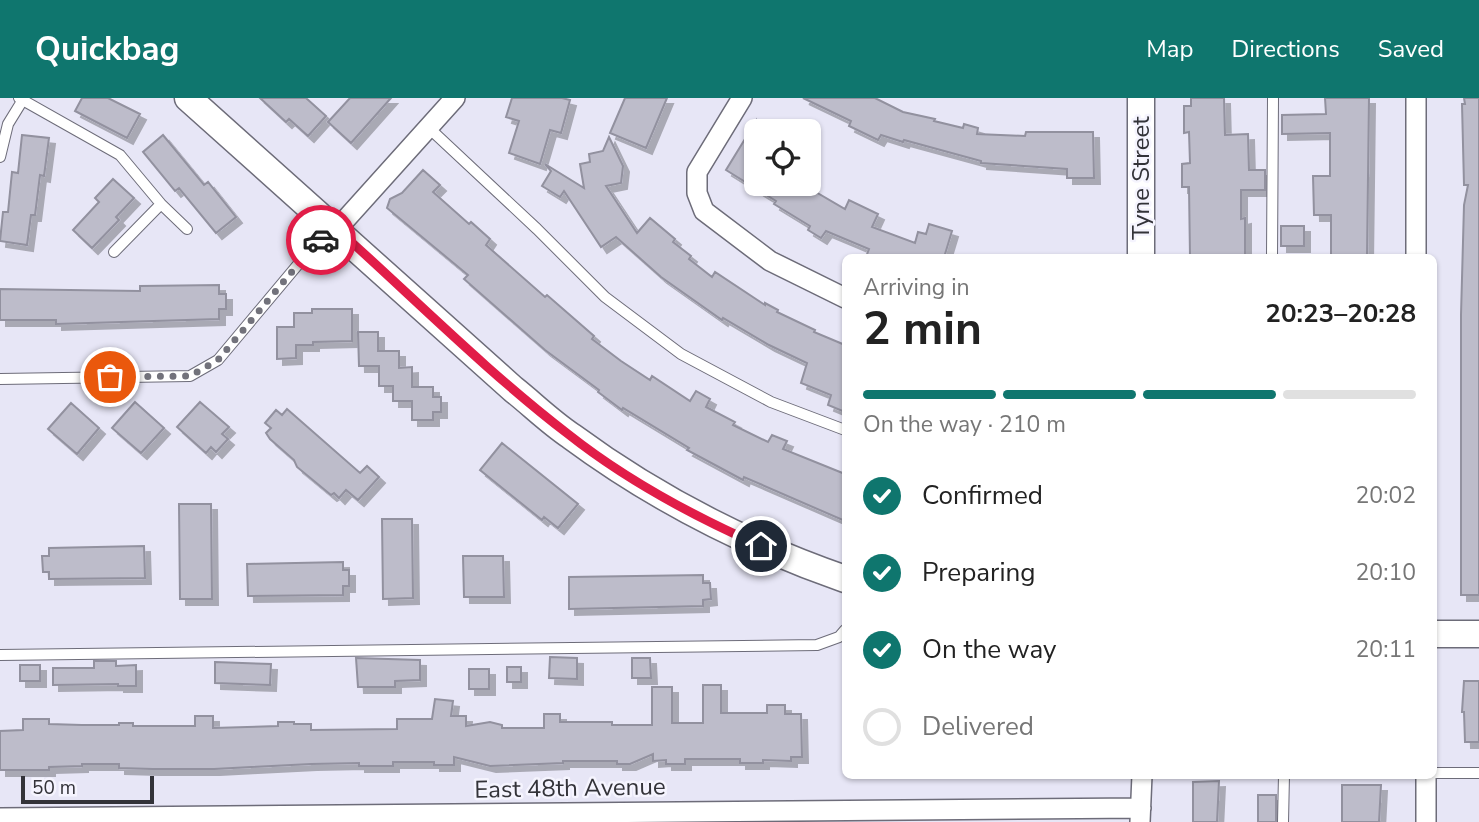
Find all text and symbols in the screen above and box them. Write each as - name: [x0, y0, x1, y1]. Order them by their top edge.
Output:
- text: Quickbag: [35, 27, 179, 72]
- text: Map: [1146, 33, 1193, 65]
- text: Directions: [1231, 33, 1340, 65]
- text: Saved: [1378, 33, 1444, 65]
- street label: Tyne Street: [1125, 116, 1157, 240]
- map controls: [744, 119, 821, 196]
- button: locate: [744, 119, 821, 196]
- courier: [286, 205, 356, 275]
- icon: car: [302, 221, 340, 259]
- text: Arriving in: [863, 272, 970, 303]
- text: 20:23–20:28: [1265, 296, 1416, 331]
- text: 2 min: [863, 297, 982, 360]
- pin: [80, 347, 140, 407]
- icon: bag: [91, 358, 129, 396]
- text: On the way · 210 m: [863, 409, 1066, 440]
- icon: check: [863, 477, 901, 515]
- text: Confirmed: [922, 478, 1043, 513]
- text: 20:02: [1356, 480, 1416, 511]
- pin: [731, 516, 791, 576]
- icon: home: [742, 527, 780, 565]
- icon: check: [863, 554, 901, 592]
- text: Preparing: [922, 555, 1035, 590]
- text: 20:10: [1356, 557, 1416, 588]
- icon: check: [863, 631, 901, 669]
- text: On the way: [922, 632, 1056, 667]
- text: 20:11: [1356, 634, 1416, 665]
- text: Delivered: [922, 709, 1034, 744]
- street label: East 48th Avenue: [474, 770, 666, 806]
- scale bar: [21, 773, 154, 805]
- text: 50 m: [32, 775, 76, 801]

